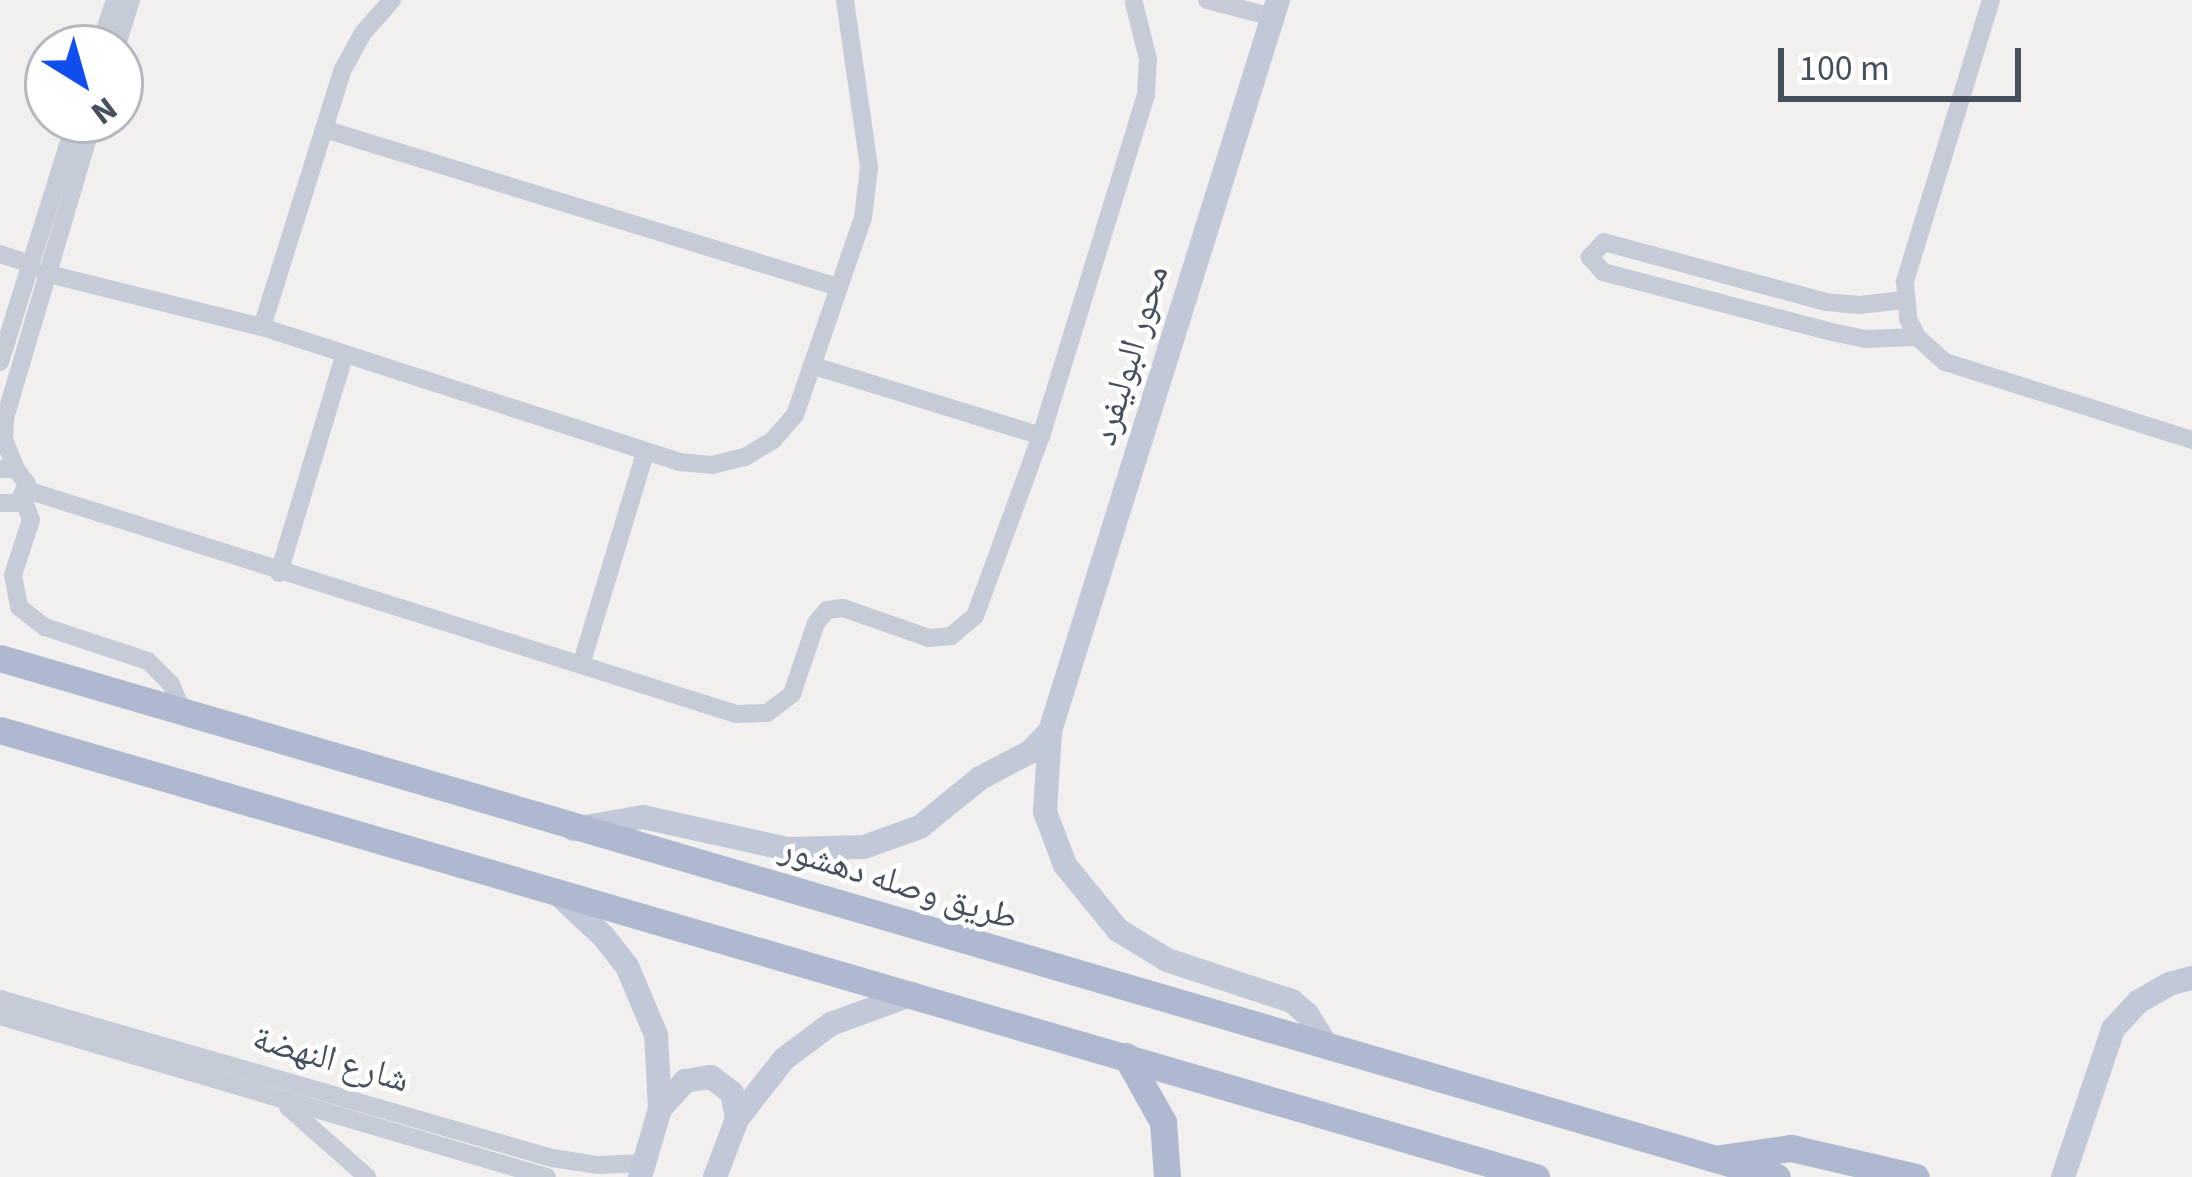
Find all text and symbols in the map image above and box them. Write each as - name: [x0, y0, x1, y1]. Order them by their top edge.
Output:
- north arrow: [24, 24, 144, 144]
- scale bar: [1784, 24, 2027, 98]
- text: 100 m: [1799, 43, 1890, 94]
- text: N: [81, 85, 127, 136]
- street label: محور البوليفرد: [1082, 260, 1178, 450]
- street label: طريق وصله دهشور: [775, 826, 1023, 940]
- street label: شارع النهضة: [248, 1016, 414, 1102]

